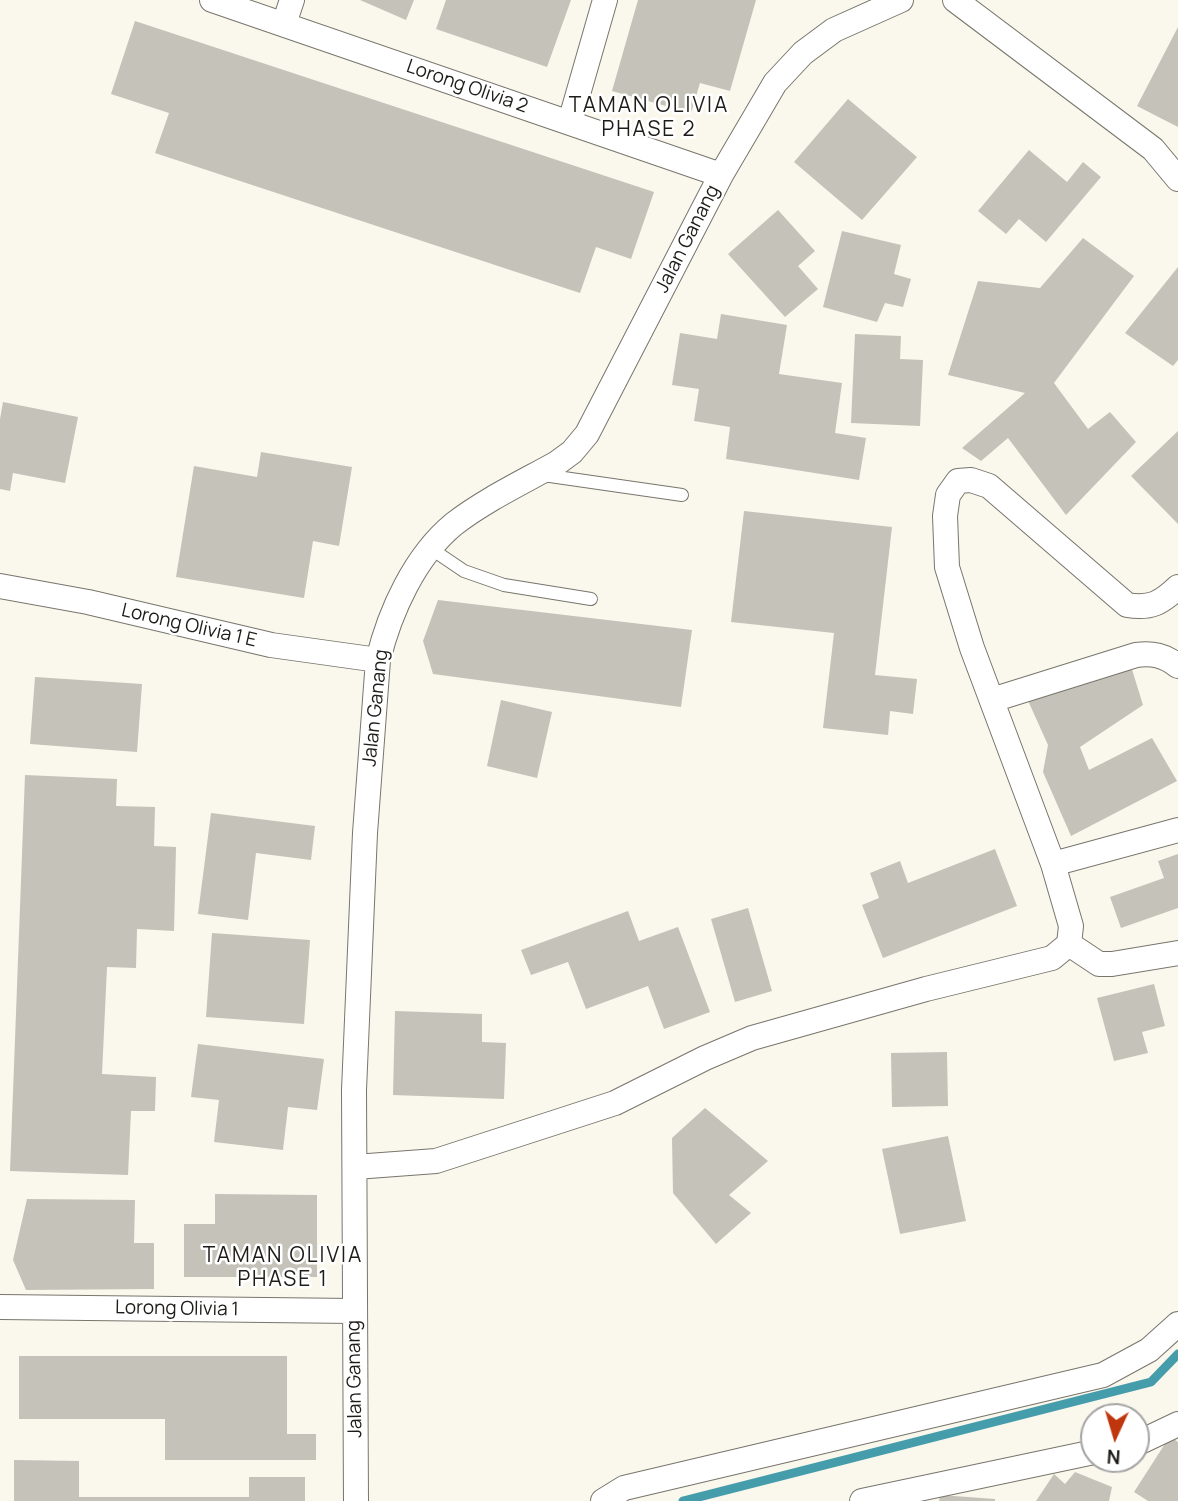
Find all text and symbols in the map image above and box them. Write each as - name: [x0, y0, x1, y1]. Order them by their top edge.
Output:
- street label: Lorong Olivia 2: [403, 56, 531, 118]
- district label: TAMAN OLIVIA PHASE 2: [570, 93, 728, 143]
- street label: Jalan Ganang: [651, 181, 725, 297]
- street label: Lorong Olivia 1 E: [119, 599, 259, 653]
- street label: Jalan Ganang: [359, 648, 393, 768]
- district label: TAMAN OLIVIA PHASE 1: [204, 1243, 362, 1293]
- street label: Lorong Olivia 1: [115, 1297, 239, 1321]
- street label: Jalan Ganang: [343, 1320, 367, 1438]
- north arrow: [1080, 1403, 1150, 1473]
- text: N: [1106, 1444, 1121, 1470]

